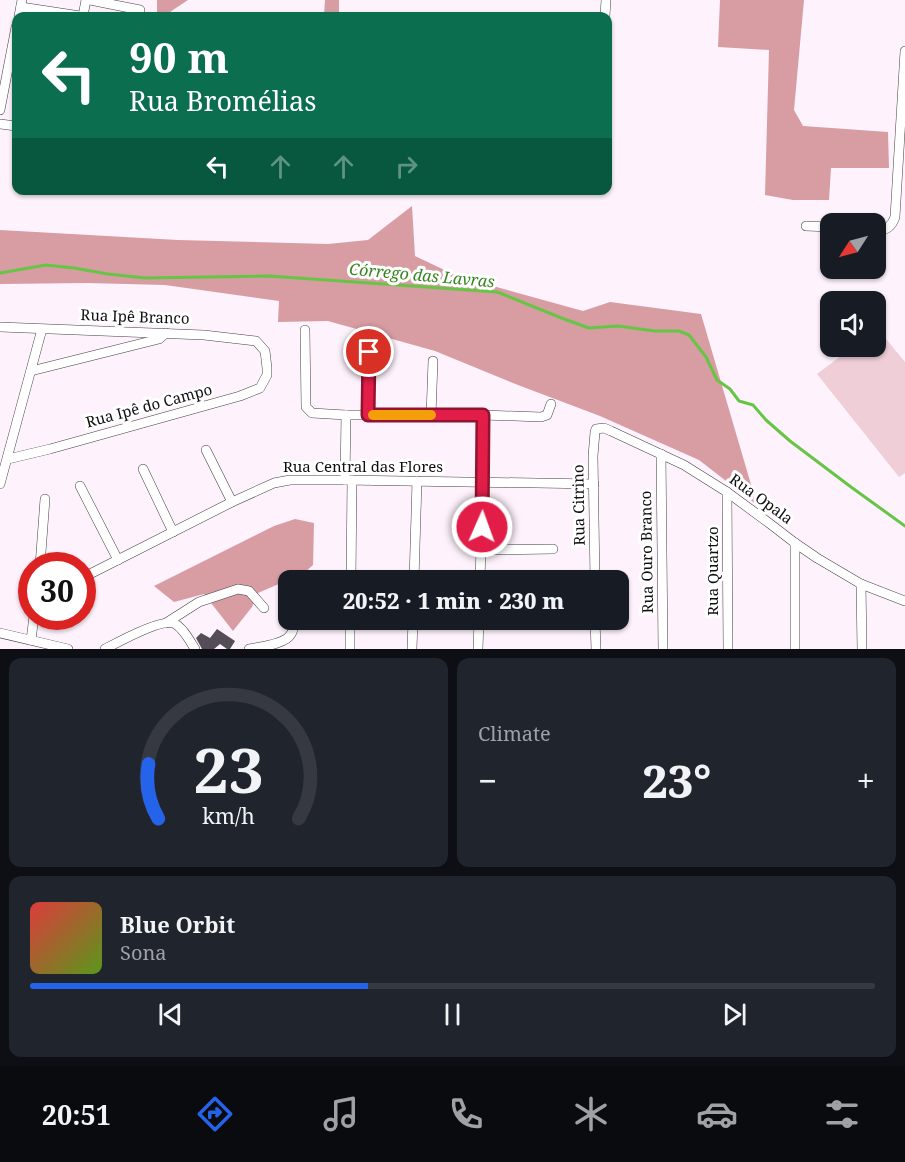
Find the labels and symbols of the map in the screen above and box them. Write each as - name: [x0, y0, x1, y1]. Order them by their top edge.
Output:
- north arrow: [820, 213, 886, 279]
- water label: Córrego das Lavras: [348, 258, 496, 292]
- street label: Rua Ipê Branco: [80, 304, 190, 328]
- pin: [343, 326, 394, 377]
- street label: Rua Ipê do Campo: [83, 379, 214, 431]
- street label: Rua Central das Flores: [283, 456, 443, 476]
- street label: Rua Citrino: [567, 464, 589, 546]
- street label: Rua Opala: [726, 468, 797, 528]
- street label: Rua Ouro Branco: [635, 490, 657, 614]
- position arrow: [450, 495, 514, 559]
- street label: Rua Quartzo: [702, 526, 722, 616]
- speed limit sign: 30: [18, 552, 96, 630]

